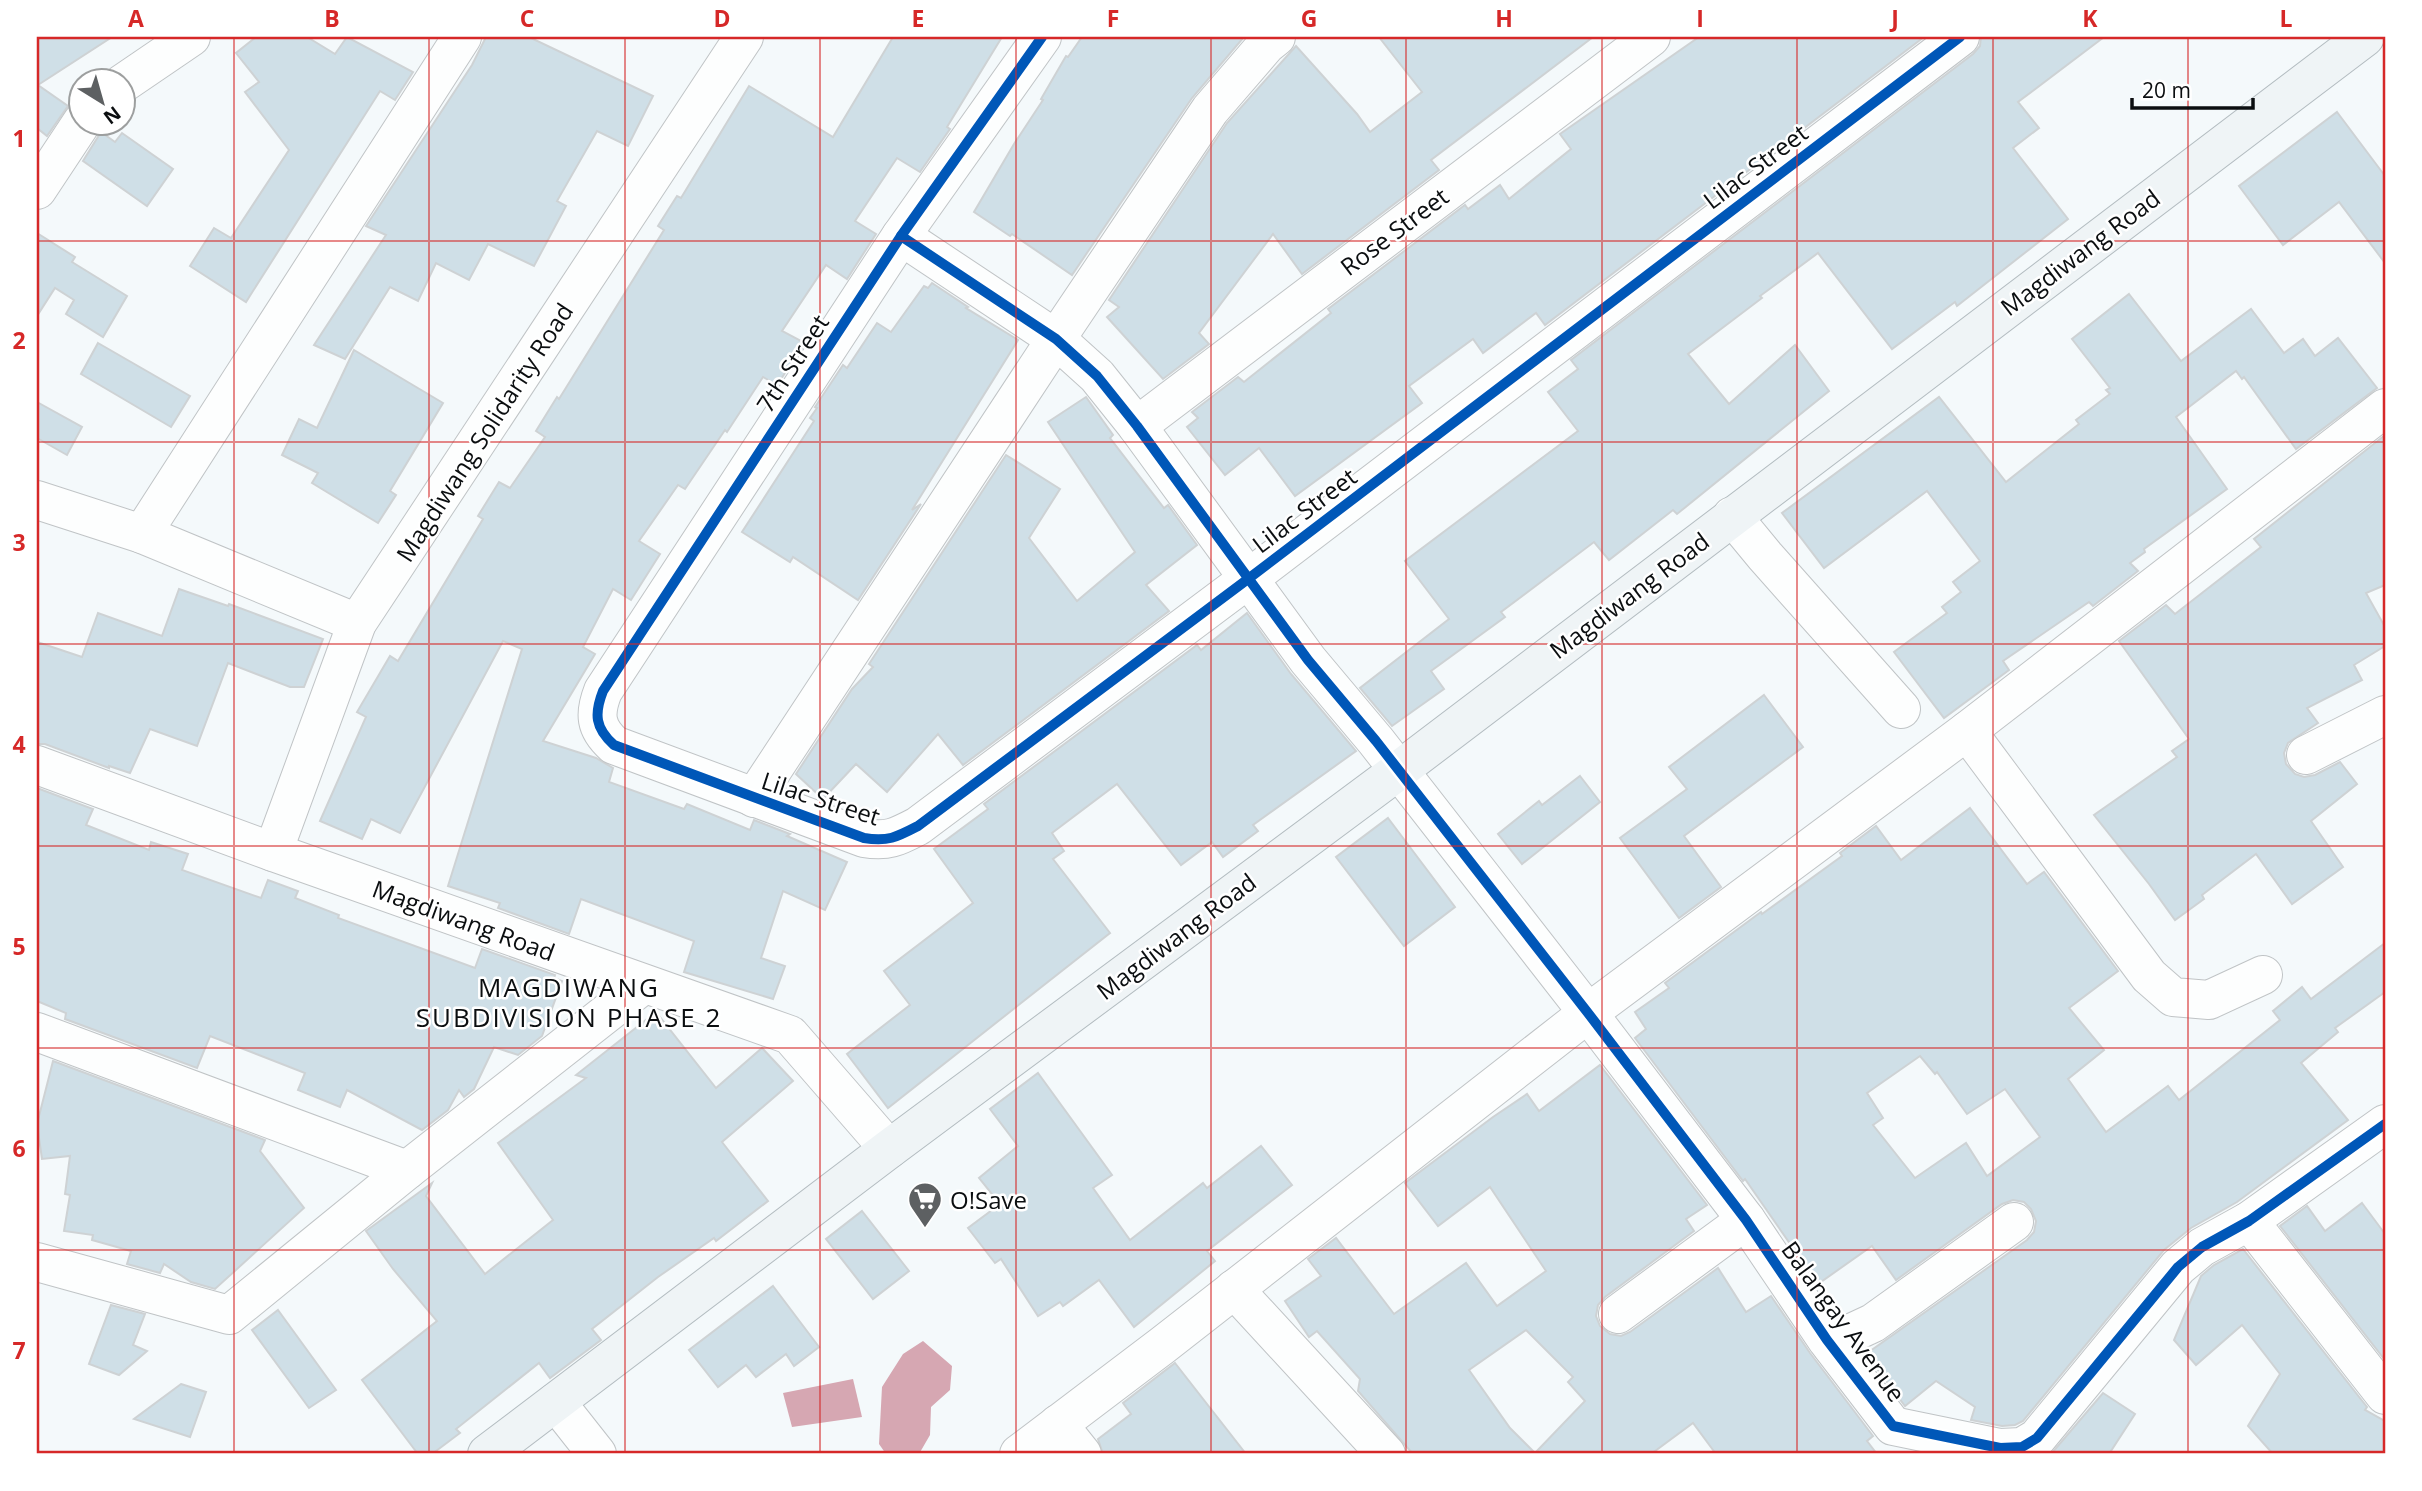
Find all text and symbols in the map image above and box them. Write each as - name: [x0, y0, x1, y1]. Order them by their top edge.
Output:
- text: A: [128, 2, 144, 34]
- text: B: [324, 2, 340, 34]
- text: C: [520, 2, 534, 34]
- text: D: [713, 2, 731, 34]
- text: E: [912, 2, 924, 34]
- text: F: [1107, 2, 1119, 34]
- text: G: [1301, 2, 1317, 34]
- text: H: [1495, 2, 1513, 34]
- text: I: [1696, 2, 1704, 34]
- text: J: [1889, 2, 1899, 34]
- text: K: [2082, 2, 2098, 34]
- text: L: [2280, 2, 2293, 34]
- north arrow: [66, 66, 136, 136]
- scale bar: [2132, 66, 2252, 110]
- text: 20 m: [2142, 76, 2191, 104]
- text: N: [98, 101, 126, 131]
- street label: Lilac Street: [1696, 116, 1814, 216]
- text: 1: [12, 122, 26, 154]
- street label: Rose Street: [1333, 179, 1455, 283]
- street label: Magdiwang Road: [1993, 181, 2167, 323]
- street label: Magdiwang Solidarity Road: [388, 296, 580, 568]
- street label: 7th Street: [748, 308, 836, 418]
- text: 2: [12, 324, 26, 356]
- street label: Lilac Street: [1245, 460, 1363, 560]
- street label: Magdiwang Road: [1542, 524, 1716, 666]
- text: 3: [12, 526, 26, 558]
- text: 4: [12, 728, 26, 760]
- street label: Lilac Street: [758, 763, 884, 833]
- street label: Magdiwang Road: [1089, 865, 1263, 1007]
- street label: Magdiwang Road: [368, 872, 560, 968]
- text: 5: [12, 930, 26, 962]
- district label: MAGDIWANG SUBDIVISION PHASE 2: [416, 969, 722, 1035]
- text: 6: [12, 1132, 26, 1164]
- supermarket icon: O!Save: [906, 1180, 944, 1229]
- place label: O!Save: [950, 1183, 1027, 1216]
- street label: Balangay Avenue: [1774, 1234, 1914, 1408]
- text: 7: [12, 1334, 26, 1366]

